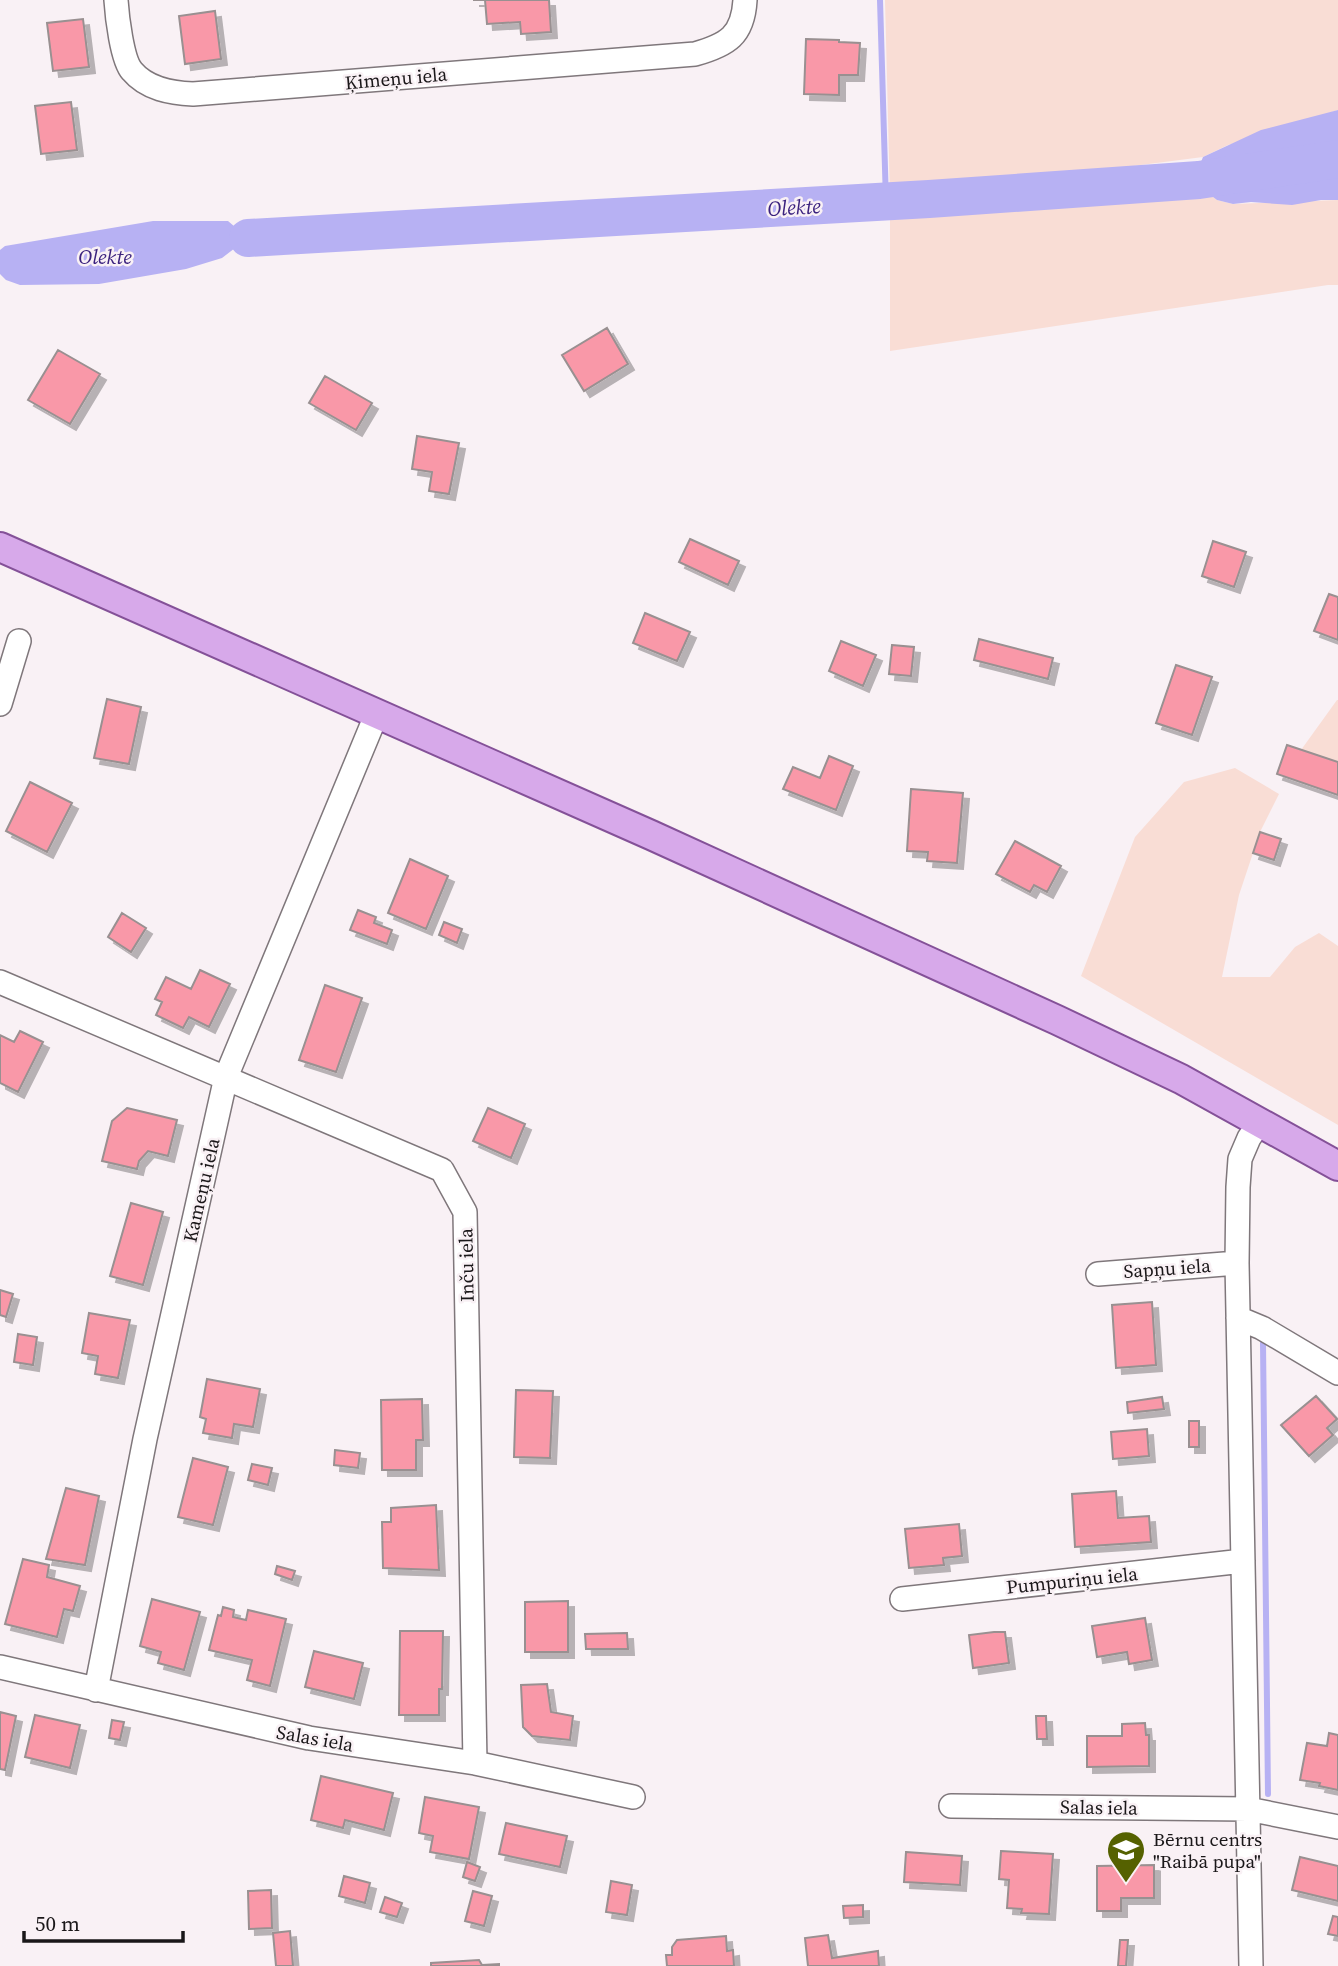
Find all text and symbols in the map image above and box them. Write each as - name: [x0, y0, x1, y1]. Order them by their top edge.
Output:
- street label: Ķimeņu iela: [344, 61, 448, 95]
- water label: Olekte: [767, 191, 822, 223]
- water label: Olekte: [78, 242, 132, 271]
- street label: Kameņu iela: [176, 1135, 226, 1245]
- street label: Inču iela: [452, 1228, 480, 1302]
- street label: Sapņu iela: [1123, 1252, 1212, 1284]
- street label: Pumpuriņu iela: [1005, 1560, 1139, 1600]
- street label: Salas iela: [275, 1718, 356, 1758]
- street label: Salas iela: [1060, 1793, 1138, 1821]
- place label: Bērnu centrs "Raibā pupa": [1153, 1826, 1262, 1874]
- school or university icon: Bērnu centrs "Raibā pupa": [1105, 1829, 1147, 1884]
- scale bar: [24, 1899, 184, 1943]
- text: 50 m: [35, 1909, 80, 1938]

